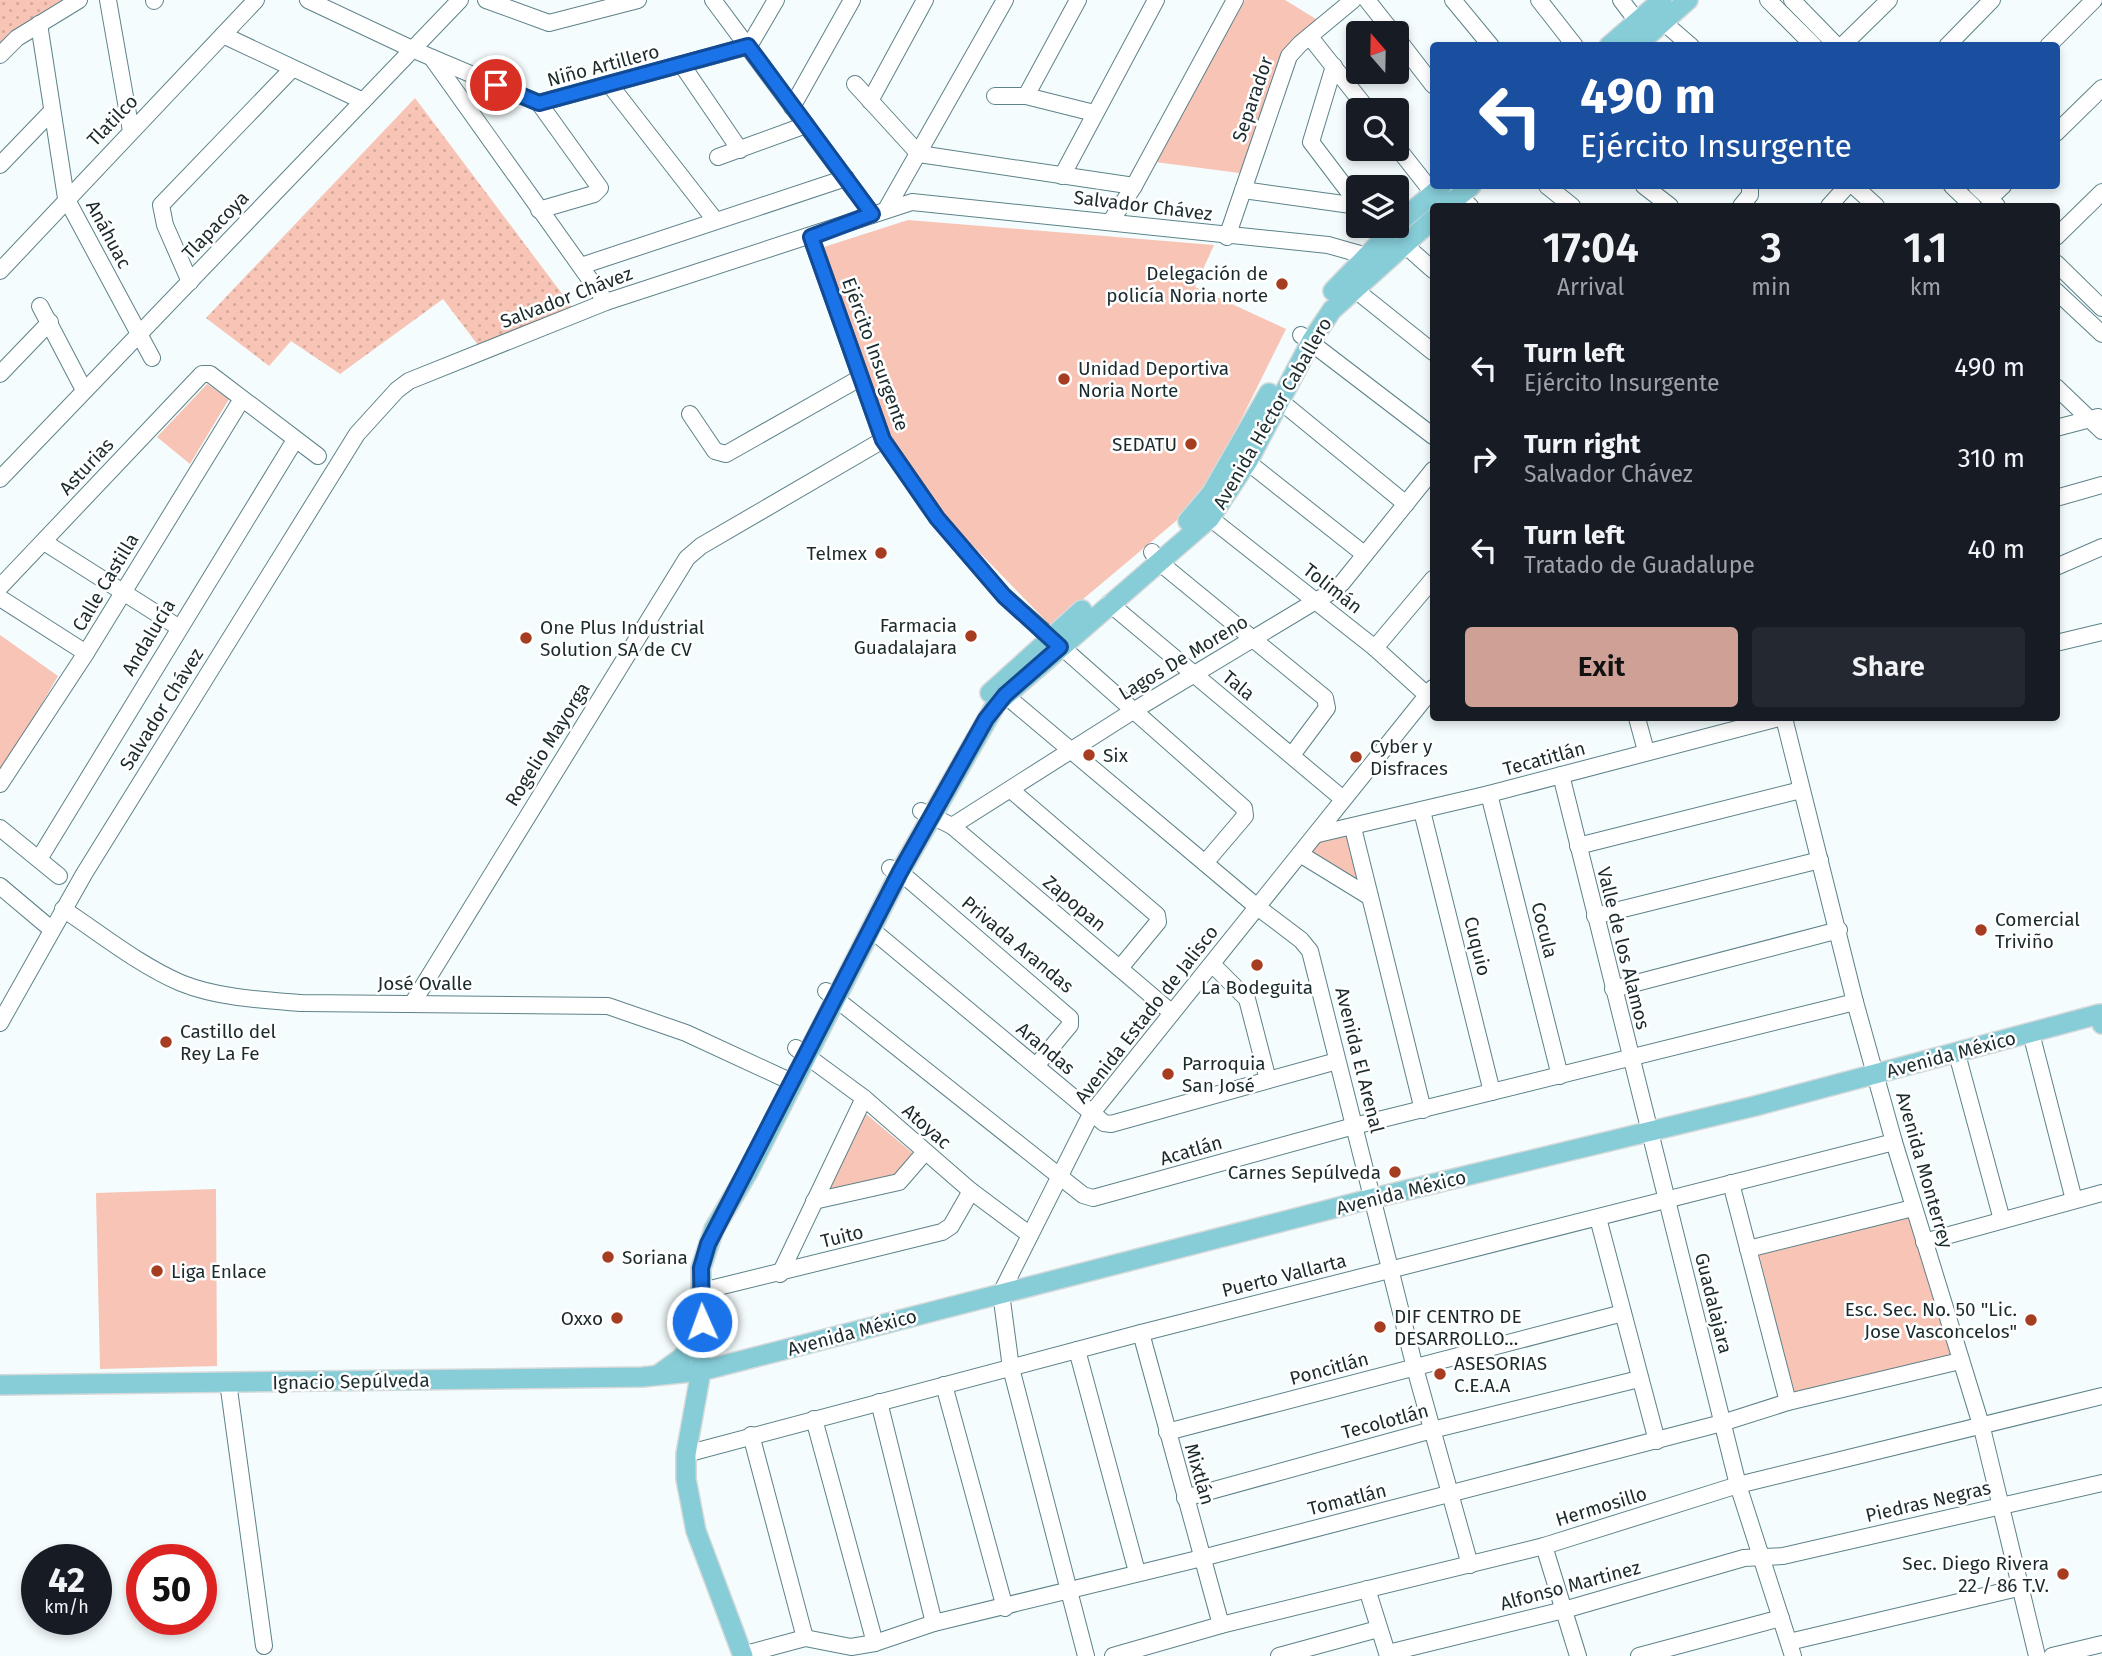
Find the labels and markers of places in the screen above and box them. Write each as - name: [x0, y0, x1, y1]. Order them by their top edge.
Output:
- pin: [466, 55, 526, 115]
- place label: Delegación de policía Noria norte: [1106, 262, 1268, 307]
- marker: Delegación de policía Noria norte: [1274, 276, 1290, 292]
- place label: Unidad Deportiva Noria Norte: [1078, 357, 1229, 402]
- marker: Unidad Deportiva Noria Norte: [1056, 371, 1072, 387]
- place label: SEDATU: [1112, 433, 1177, 456]
- marker: SEDATU: [1183, 436, 1199, 452]
- place label: Telmex: [807, 542, 868, 565]
- marker: Telmex: [873, 545, 889, 561]
- place label: Farmacia Guadalajara: [854, 614, 957, 659]
- place label: One Plus Industrial Solution SA de CV: [540, 616, 705, 661]
- marker: Farmacia Guadalajara: [963, 628, 979, 644]
- marker: One Plus Industrial Solution SA de CV: [518, 630, 534, 646]
- place label: Cyber y Disfraces: [1370, 735, 1448, 780]
- place label: Six: [1103, 744, 1129, 767]
- marker: Six: [1081, 747, 1097, 763]
- marker: Cyber y Disfraces: [1348, 749, 1364, 765]
- place label: Comercial Triviño: [1995, 908, 2080, 953]
- marker: Comercial Triviño: [1973, 922, 1989, 938]
- marker: La Bodeguita: [1249, 957, 1265, 973]
- place label: La Bodeguita: [1201, 976, 1313, 999]
- place label: Castillo del Rey La Fe: [180, 1020, 277, 1065]
- marker: Castillo del Rey La Fe: [158, 1034, 174, 1050]
- place label: Parroquia San José: [1182, 1052, 1266, 1097]
- marker: Parroquia San José: [1160, 1066, 1176, 1082]
- place label: Carnes Sepúlveda: [1228, 1161, 1381, 1184]
- marker: Carnes Sepúlveda: [1387, 1164, 1403, 1180]
- place label: Soriana: [622, 1246, 688, 1269]
- marker: Soriana: [600, 1249, 616, 1265]
- place label: Liga Enlace: [171, 1260, 267, 1283]
- marker: Liga Enlace: [149, 1263, 165, 1279]
- place label: Esc. Sec. No. 50 "Lic. Jose Vasconcelos": [1845, 1298, 2017, 1343]
- place label: DIF CENTRO DE DESARROLLO…: [1394, 1305, 1522, 1350]
- place label: Oxxo: [561, 1307, 603, 1330]
- marker: Oxxo: [609, 1310, 625, 1326]
- marker: Esc. Sec. No. 50 "Lic. Jose Vasconcelos": [2023, 1312, 2039, 1328]
- marker: DIF CENTRO DE DESARROLLO…: [1372, 1319, 1388, 1335]
- place label: ASESORIAS C.E.A.A: [1454, 1352, 1547, 1397]
- marker: ASESORIAS C.E.A.A: [1432, 1366, 1448, 1382]
- place label: Sec. Diego Rivera 22 / 86 T.V.: [1902, 1552, 2049, 1597]
- marker: Sec. Diego Rivera 22 / 86 T.V.: [2055, 1566, 2071, 1582]

